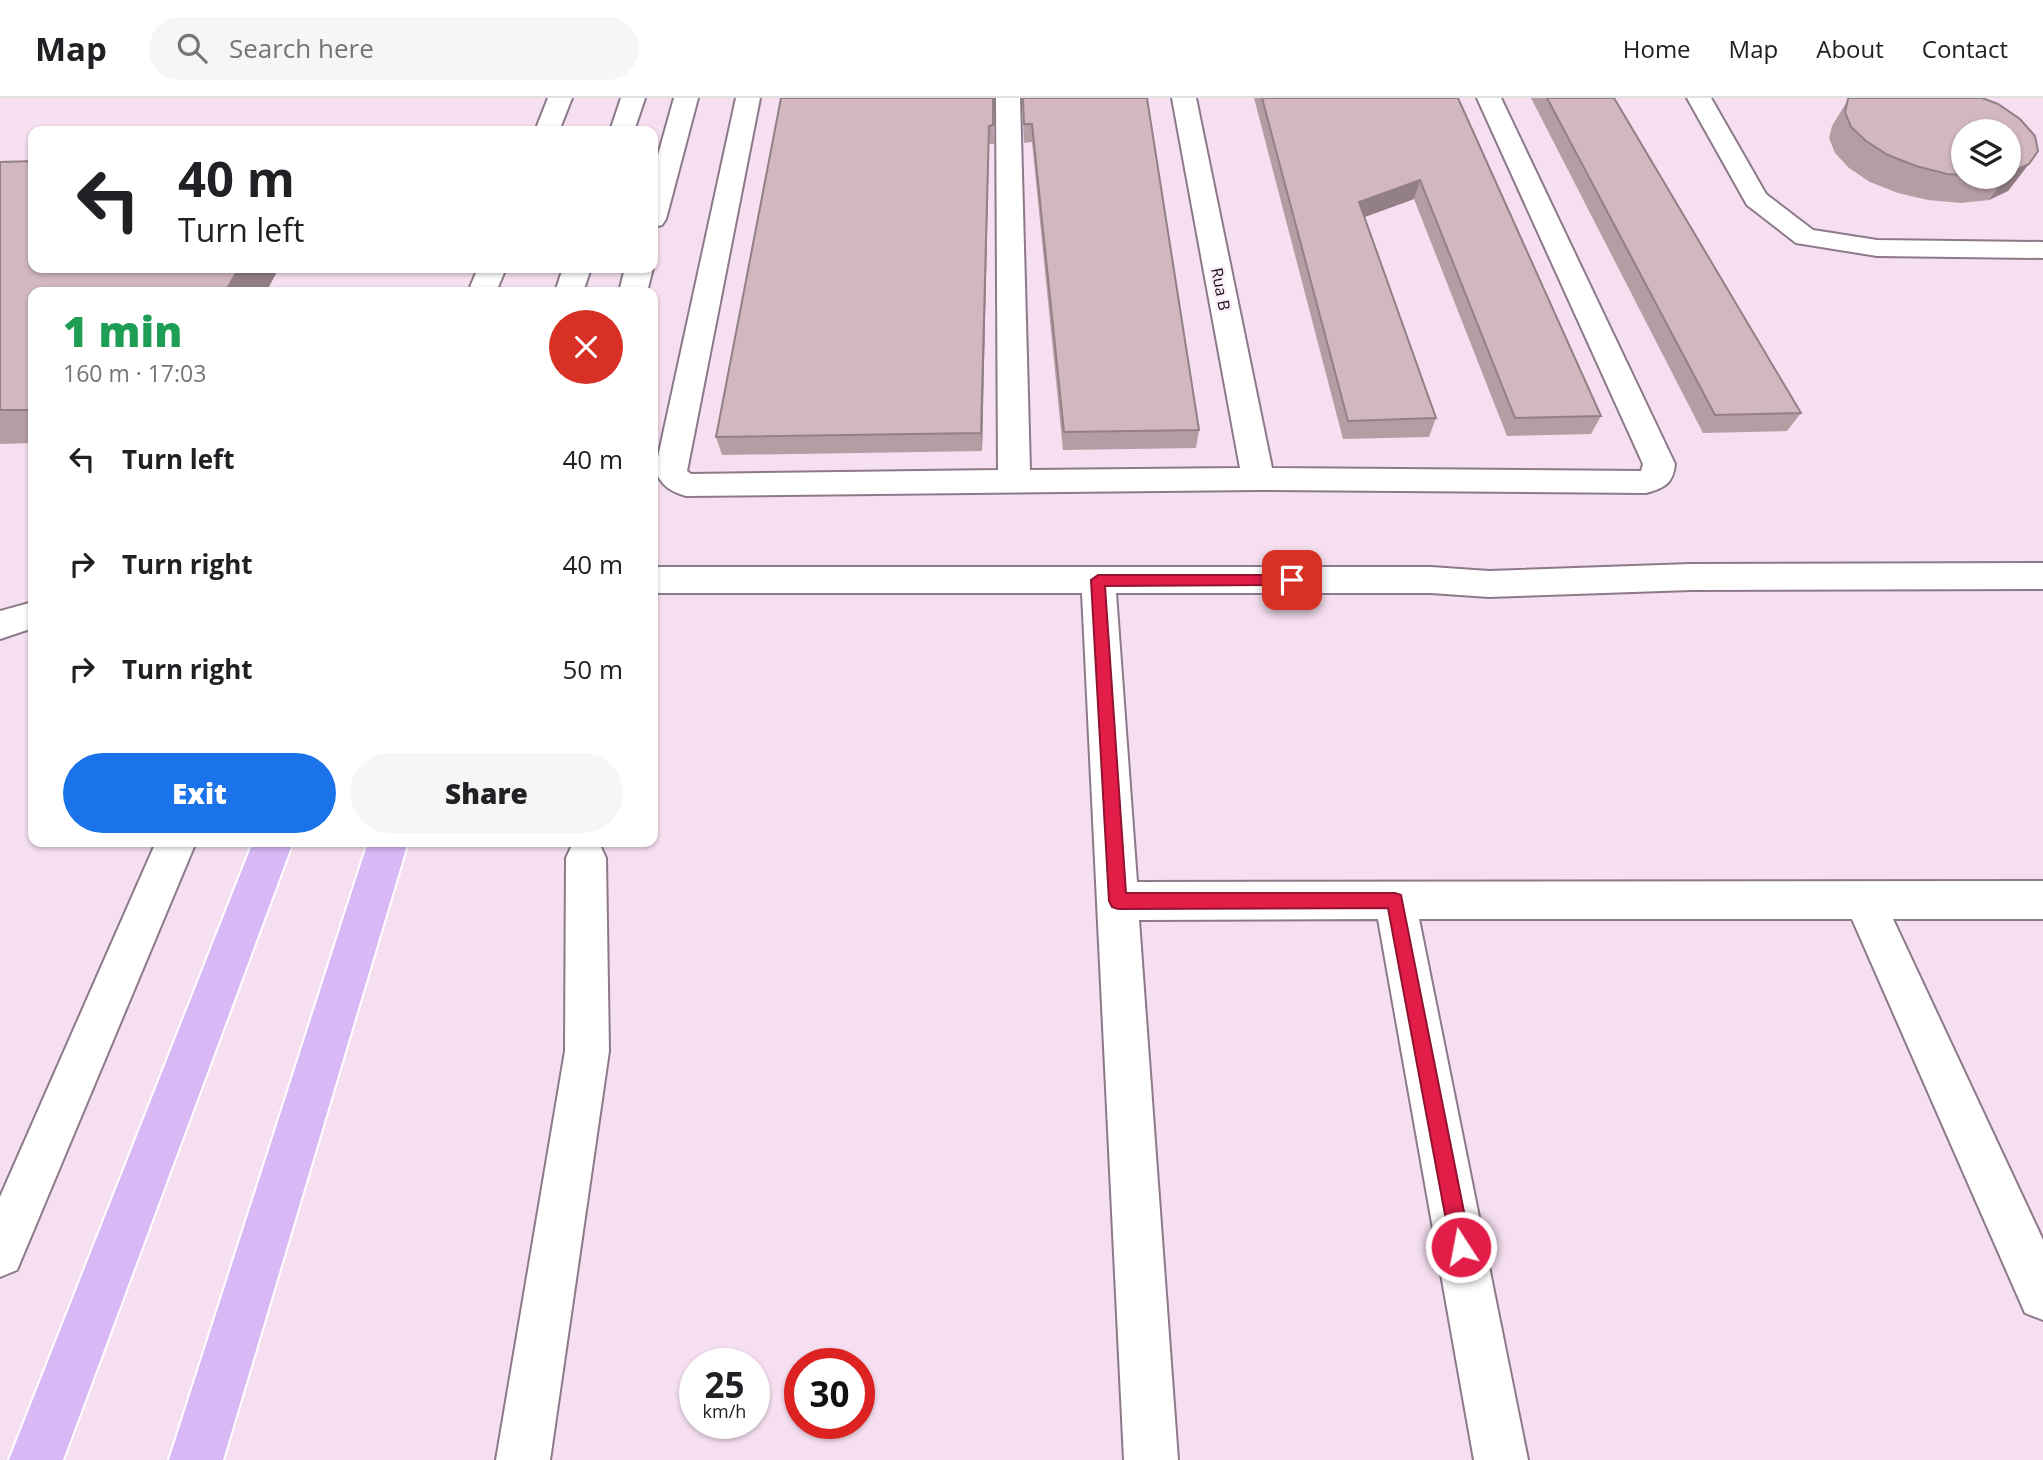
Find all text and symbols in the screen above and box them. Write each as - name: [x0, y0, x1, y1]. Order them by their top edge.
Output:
- search box: [149, 17, 639, 80]
- text: Map: [35, 26, 107, 71]
- icon: search: [173, 29, 211, 67]
- text: Search here: [229, 30, 374, 66]
- text: Home: [1623, 32, 1691, 65]
- text: Map: [1729, 32, 1778, 65]
- text: About: [1816, 32, 1884, 65]
- text: Contact: [1922, 32, 2008, 65]
- map controls: [1951, 119, 2021, 189]
- button: layers: [1951, 119, 2021, 189]
- text: 40 m: [178, 145, 295, 211]
- icon: left: [63, 154, 154, 245]
- text: Turn left: [178, 208, 304, 251]
- street label: Rua B: [1206, 266, 1236, 312]
- text: 1 min: [63, 302, 182, 359]
- button: close: [549, 310, 623, 384]
- text: 160 m · 17:03: [63, 357, 206, 389]
- icon: left: [63, 440, 101, 478]
- text: Turn left: [122, 441, 234, 477]
- text: 40 m: [562, 441, 623, 477]
- icon: right: [63, 545, 101, 583]
- text: Turn right: [122, 546, 253, 582]
- text: 40 m: [562, 546, 623, 582]
- pin: [1262, 550, 1322, 610]
- icon: arrive: [1273, 561, 1311, 599]
- icon: right: [63, 650, 101, 688]
- text: Turn right: [122, 651, 253, 687]
- text: 50 m: [562, 651, 623, 687]
- button: Exit: [63, 753, 336, 833]
- button: Share: [350, 753, 623, 833]
- position arrow: [1424, 1210, 1498, 1284]
- speed limit sign: 30: [784, 1348, 875, 1439]
- text: 25: [704, 1361, 745, 1408]
- text: km/h: [703, 1399, 746, 1423]

